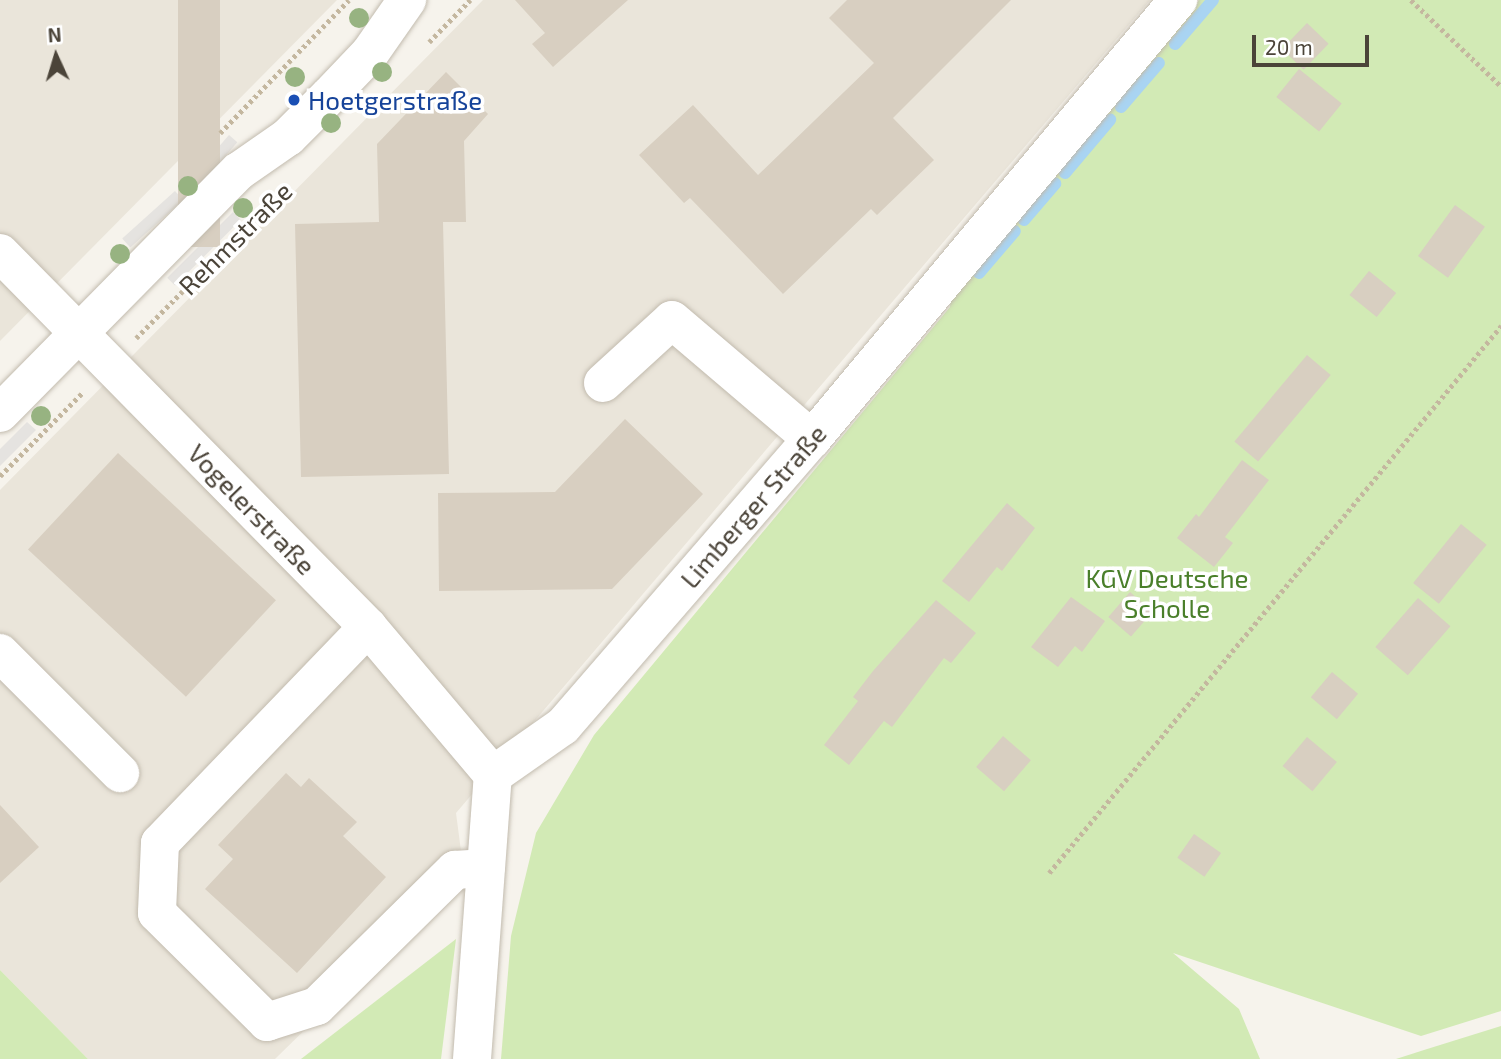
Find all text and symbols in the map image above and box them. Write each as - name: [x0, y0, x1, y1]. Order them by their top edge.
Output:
- north arrow: [21, 21, 91, 91]
- scale bar: [1256, 21, 1373, 65]
- text: N: [47, 23, 62, 47]
- text: 20 m: [1265, 34, 1313, 59]
- place label: Hoetgerstraße: [308, 84, 482, 116]
- marker: Hoetgerstraße: [286, 92, 302, 108]
- street label: Rehmstraße: [172, 175, 298, 301]
- street label: Limberger Straße: [673, 418, 833, 594]
- street label: Vogelerstraße: [182, 437, 322, 581]
- park label: KGV Deutsche Scholle: [1085, 562, 1249, 624]

